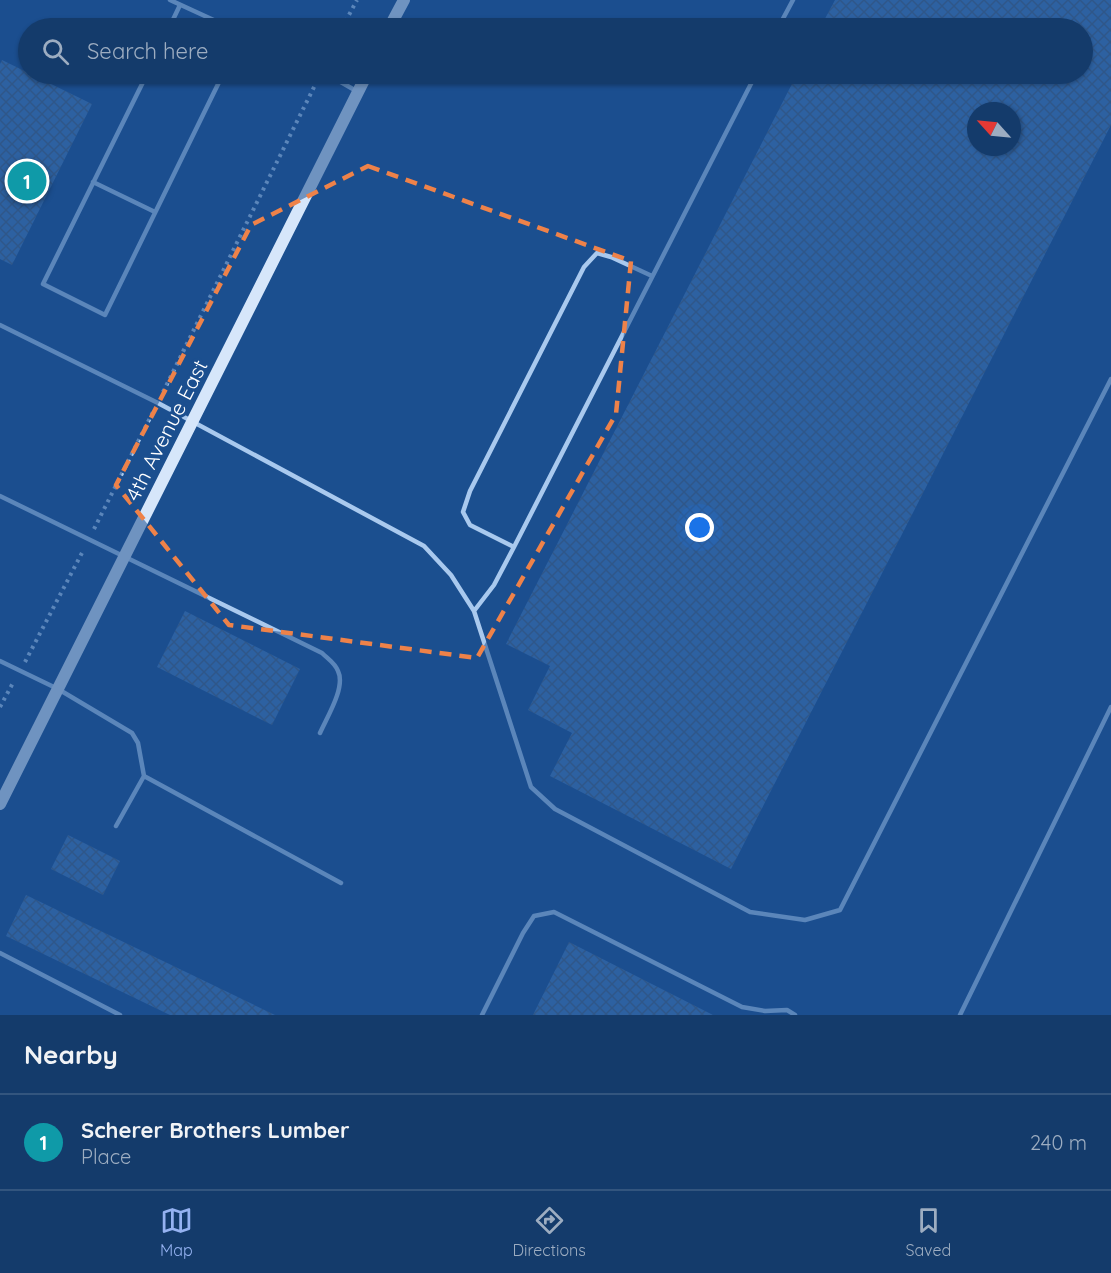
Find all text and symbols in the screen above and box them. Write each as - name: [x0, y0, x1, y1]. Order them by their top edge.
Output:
- search box: [18, 18, 1093, 84]
- icon: search: [39, 35, 72, 68]
- text: Search here: [87, 37, 208, 65]
- north arrow: [967, 102, 1021, 156]
- pin: 1: [8, 158, 46, 204]
- street label: 4th Avenue East: [119, 355, 213, 505]
- your location: [685, 513, 714, 542]
- text: Nearby: [24, 1038, 118, 1071]
- text: Scherer Brothers Lumber: [81, 1116, 350, 1144]
- text: 1: [40, 1130, 47, 1155]
- text: 240 m: [1030, 1130, 1087, 1155]
- text: Place: [81, 1144, 131, 1169]
- tab: Map: [160, 1204, 193, 1260]
- tab: Directions: [513, 1204, 586, 1260]
- tab: Saved: [906, 1204, 951, 1260]

